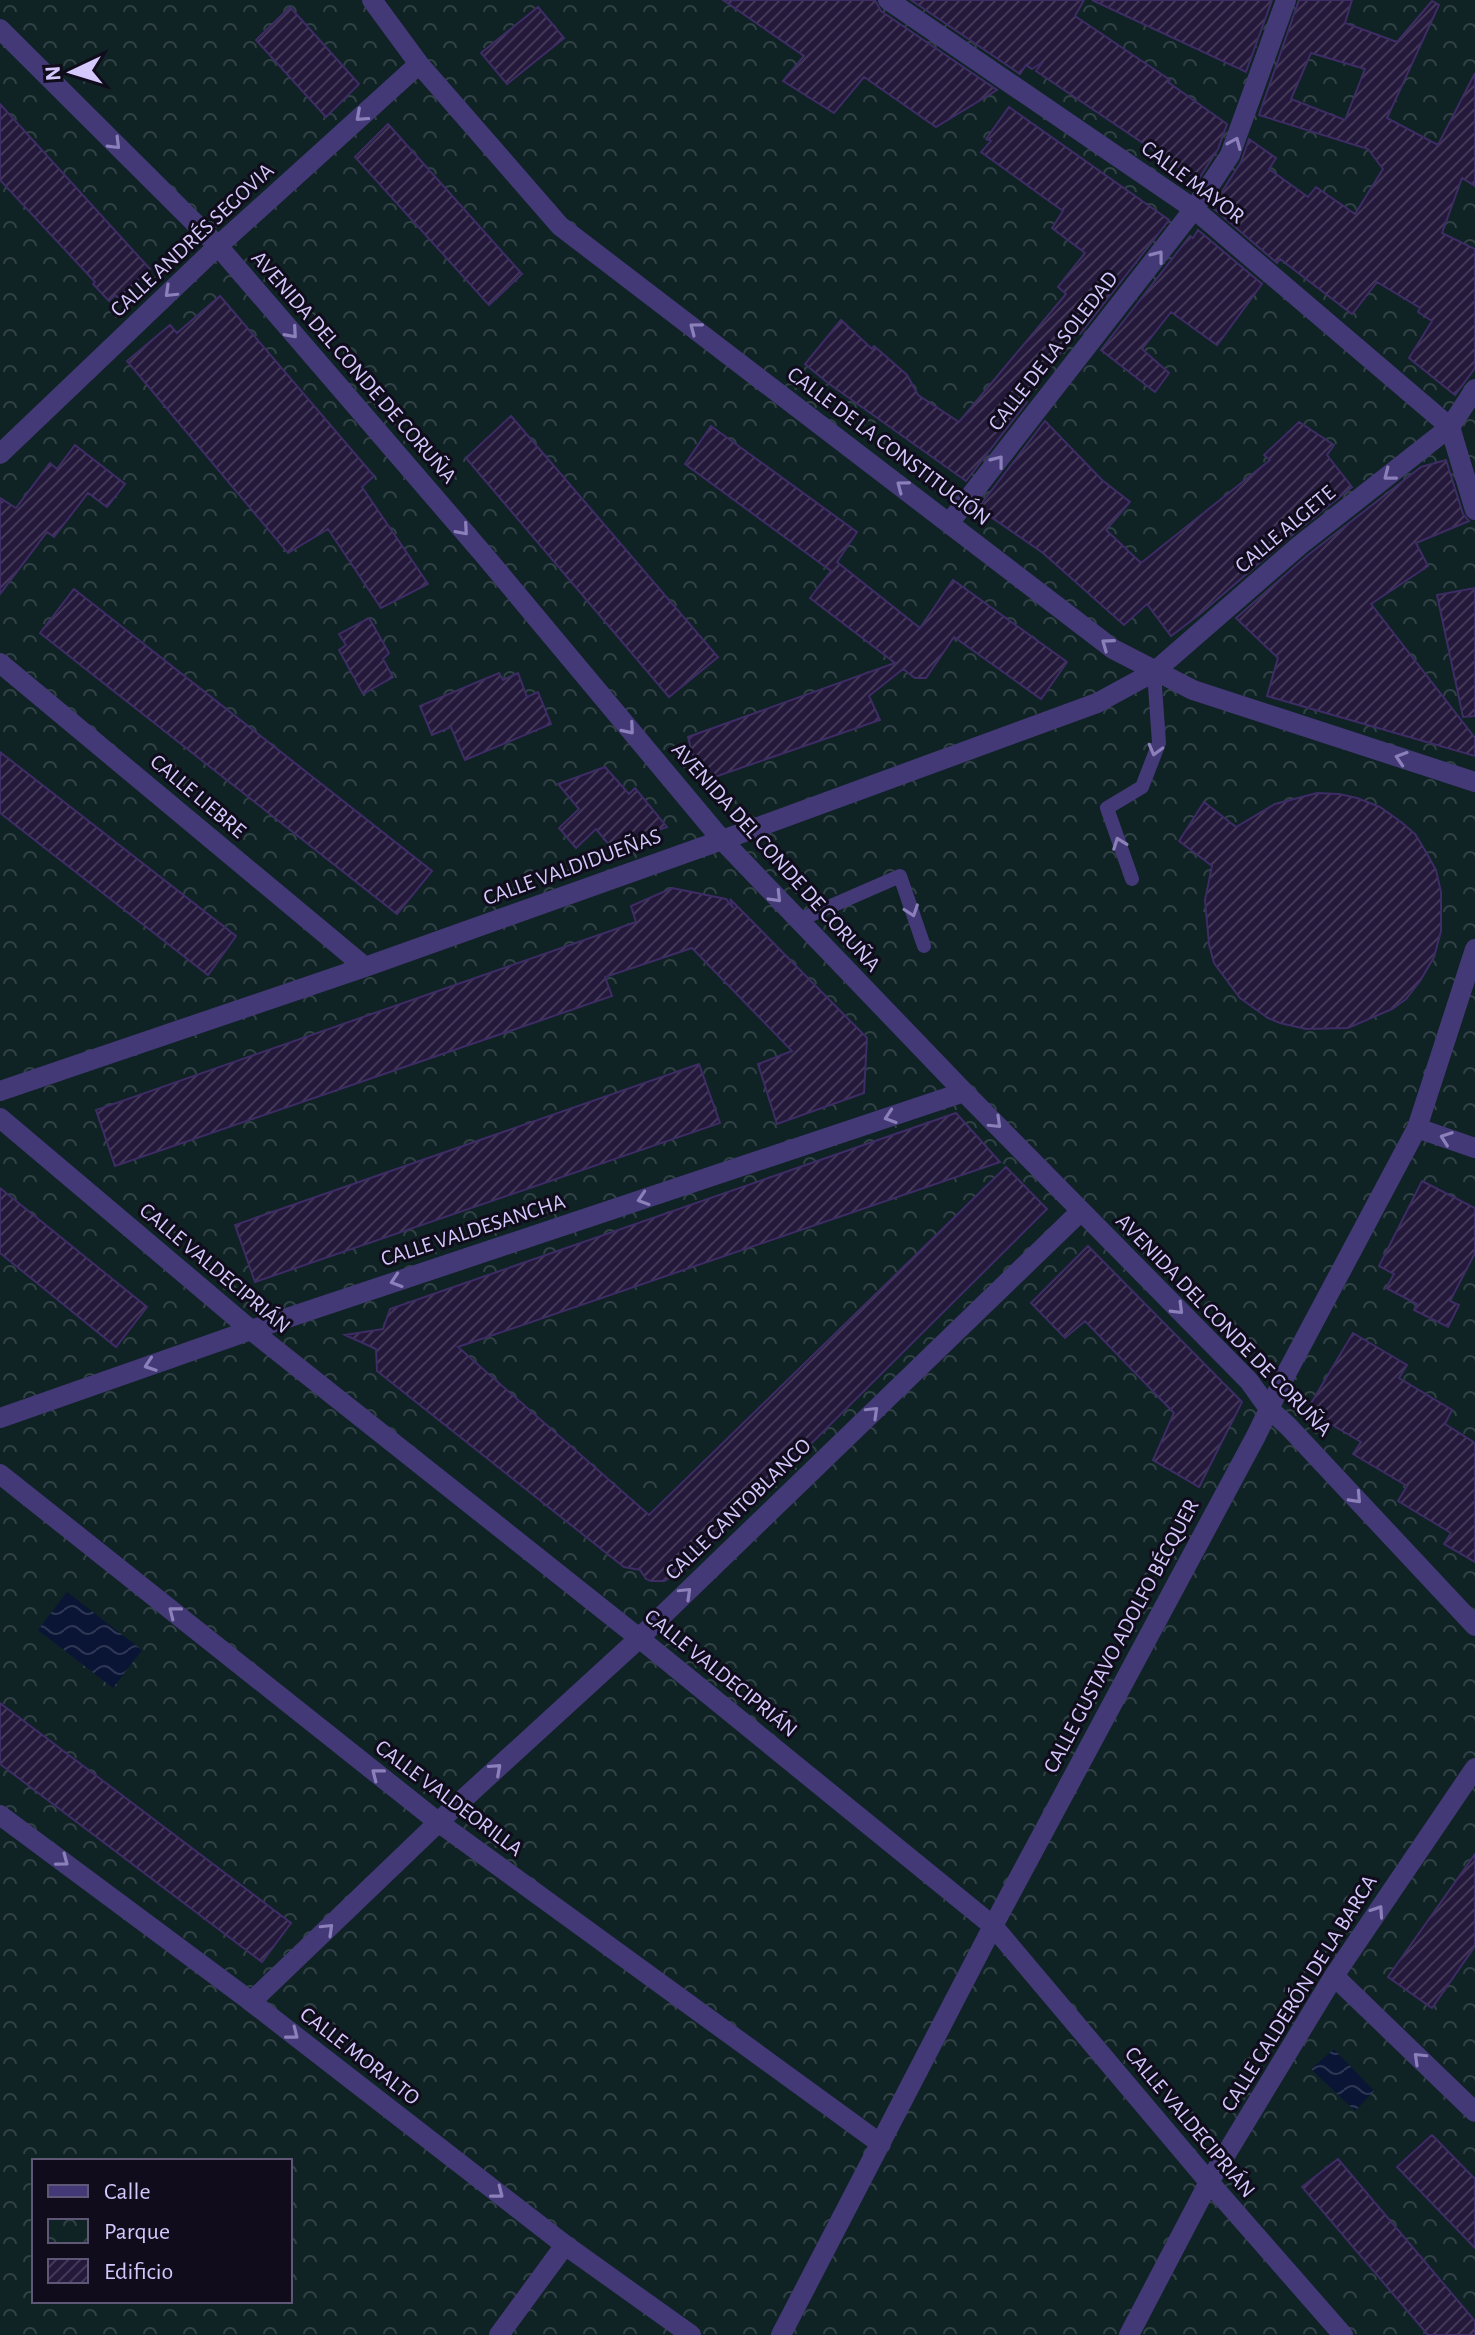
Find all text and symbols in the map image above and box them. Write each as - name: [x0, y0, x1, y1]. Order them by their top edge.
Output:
- north arrow: [32, 32, 112, 112]
- text: N: [42, 65, 65, 82]
- one-way arrow: [356, 106, 371, 121]
- one-way arrow: [106, 135, 120, 149]
- street label: CALLE MAYOR: [1137, 136, 1249, 228]
- one-way arrow: [1225, 137, 1242, 151]
- street label: CALLE ANDRÉS SEGOVIA: [106, 158, 278, 321]
- street label: AVENIDA DEL CONDE DE CORUÑA: [247, 246, 462, 488]
- one-way arrow: [1148, 251, 1163, 265]
- street label: CALLE DE LA SOLEDAD: [984, 267, 1122, 435]
- one-way arrow: [165, 283, 179, 297]
- one-way arrow: [283, 324, 297, 339]
- one-way arrow: [689, 324, 704, 338]
- street label: CALLE DE LA CONSTITUCIÓN: [783, 362, 995, 529]
- one-way arrow: [988, 456, 1003, 470]
- one-way arrow: [1383, 466, 1398, 480]
- one-way arrow: [896, 481, 911, 495]
- street label: CALLE ALGETE: [1231, 481, 1339, 577]
- one-way arrow: [453, 520, 467, 535]
- one-way arrow: [1102, 640, 1116, 654]
- one-way arrow: [619, 720, 634, 734]
- street label: AVENIDA DEL CONDE DE CORUÑA: [667, 737, 885, 976]
- one-way arrow: [1147, 742, 1164, 756]
- street label: CALLE LIEBRE: [146, 750, 250, 842]
- one-way arrow: [1395, 752, 1409, 768]
- street label: CALLE VALDIDUEÑAS: [480, 824, 664, 909]
- one-way arrow: [1113, 837, 1129, 851]
- one-way arrow: [767, 888, 781, 902]
- one-way arrow: [903, 903, 919, 917]
- one-way arrow: [883, 1108, 897, 1124]
- one-way arrow: [987, 1114, 1001, 1129]
- one-way arrow: [1440, 1131, 1454, 1148]
- street label: CALLE VALDESANCHA: [378, 1190, 568, 1270]
- one-way arrow: [637, 1190, 651, 1206]
- street label: CALLE VALDECIPRIÁN: [135, 1198, 295, 1337]
- street label: AVENIDA DEL CONDE DE CORUÑA: [1112, 1209, 1337, 1441]
- one-way arrow: [390, 1272, 404, 1288]
- one-way arrow: [1169, 1300, 1183, 1314]
- one-way arrow: [144, 1356, 158, 1372]
- one-way arrow: [864, 1407, 878, 1421]
- street label: CALLE CANTOBLANCO: [661, 1434, 815, 1584]
- one-way arrow: [1346, 1489, 1361, 1503]
- street label: CALLE GUSTAVO ADOLFO BÉCQUER: [1038, 1495, 1203, 1776]
- one-way arrow: [677, 1587, 691, 1602]
- street label: CALLE VALDECIPRIÁN: [640, 1604, 802, 1741]
- one-way arrow: [169, 1607, 183, 1622]
- street label: CALLE VALDEORILLA: [371, 1736, 527, 1861]
- one-way arrow: [486, 1765, 501, 1779]
- one-way arrow: [372, 1769, 386, 1784]
- one-way arrow: [54, 1852, 68, 1866]
- street label: CALLE CALDERÓN DE LA BARCA: [1216, 1870, 1381, 2115]
- one-way arrow: [1368, 1906, 1383, 1920]
- one-way arrow: [319, 1924, 333, 1938]
- street label: CALLE MORALTO: [296, 2003, 424, 2109]
- one-way arrow: [284, 2024, 298, 2039]
- street label: CALLE VALDECIPRIÁN: [1121, 2042, 1260, 2202]
- one-way arrow: [1414, 2053, 1428, 2067]
- legend: [32, 2159, 292, 2303]
- text: Calle: [104, 2180, 151, 2204]
- one-way arrow: [489, 2184, 504, 2198]
- text: Parque: [104, 2220, 170, 2244]
- text: Edificio: [104, 2260, 173, 2284]

